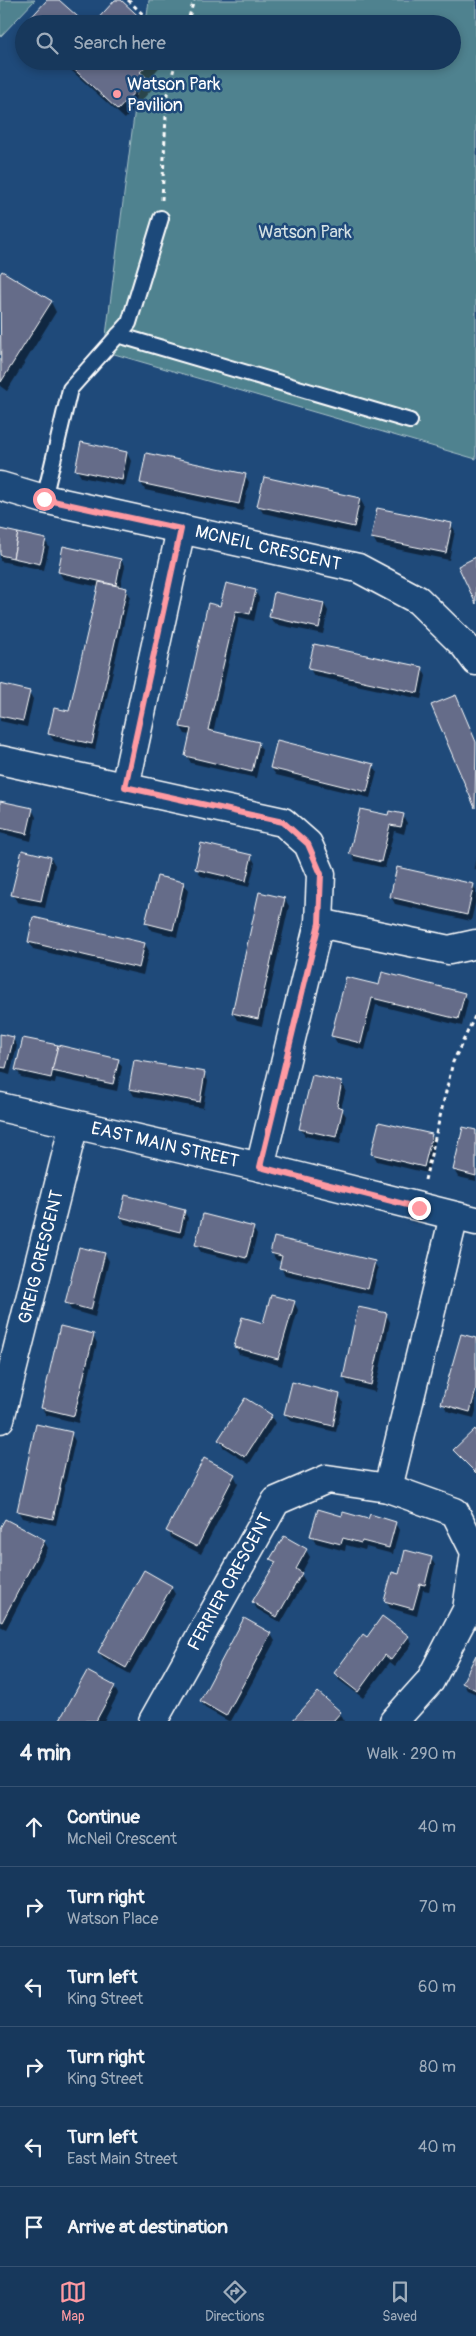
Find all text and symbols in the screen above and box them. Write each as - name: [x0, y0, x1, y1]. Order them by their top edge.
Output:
- search box: [15, 15, 461, 70]
- icon: search: [33, 29, 61, 57]
- text: Search here: [73, 31, 166, 55]
- place label: Watson Park Pavilion: [127, 73, 221, 117]
- marker: Watson Park Pavilion: [111, 88, 123, 100]
- park label: Watson Park: [258, 221, 352, 244]
- route start: [33, 488, 56, 511]
- street label: MCNEIL CRESCENT: [193, 520, 343, 576]
- street label: EAST MAIN STREET: [89, 1117, 241, 1173]
- street label: GREIG CRESCENT: [13, 1188, 69, 1326]
- route end: [408, 1197, 431, 1220]
- street label: FERRIER CRESCENT: [183, 1509, 277, 1655]
- text: 4 min: [20, 1740, 71, 1767]
- text: Walk · 290 m: [367, 1744, 456, 1764]
- text: Continue: [67, 1805, 140, 1829]
- icon: ahead: [20, 1813, 48, 1841]
- text: 40 m: [418, 1817, 456, 1837]
- text: McNeil Crescent: [67, 1829, 177, 1849]
- text: Turn right: [67, 1885, 145, 1909]
- icon: right: [20, 1893, 48, 1921]
- text: 70 m: [419, 1897, 456, 1917]
- text: Watson Place: [67, 1909, 158, 1929]
- text: Turn left: [67, 1965, 137, 1989]
- icon: left: [20, 1973, 48, 2001]
- text: 60 m: [418, 1977, 456, 1997]
- text: King Street: [67, 1989, 143, 2009]
- text: Turn right: [67, 2045, 145, 2069]
- icon: right: [20, 2053, 48, 2081]
- text: 80 m: [419, 2057, 456, 2077]
- text: King Street: [67, 2069, 143, 2089]
- text: Turn left: [67, 2125, 137, 2149]
- icon: left: [20, 2133, 48, 2161]
- text: 40 m: [418, 2137, 456, 2157]
- text: East Main Street: [67, 2149, 177, 2169]
- icon: arrive: [20, 2213, 48, 2241]
- text: Arrive at destination: [67, 2215, 228, 2239]
- tab: Map: [59, 2278, 87, 2325]
- tab: Directions: [205, 2278, 264, 2325]
- tab: Saved: [382, 2278, 417, 2325]

